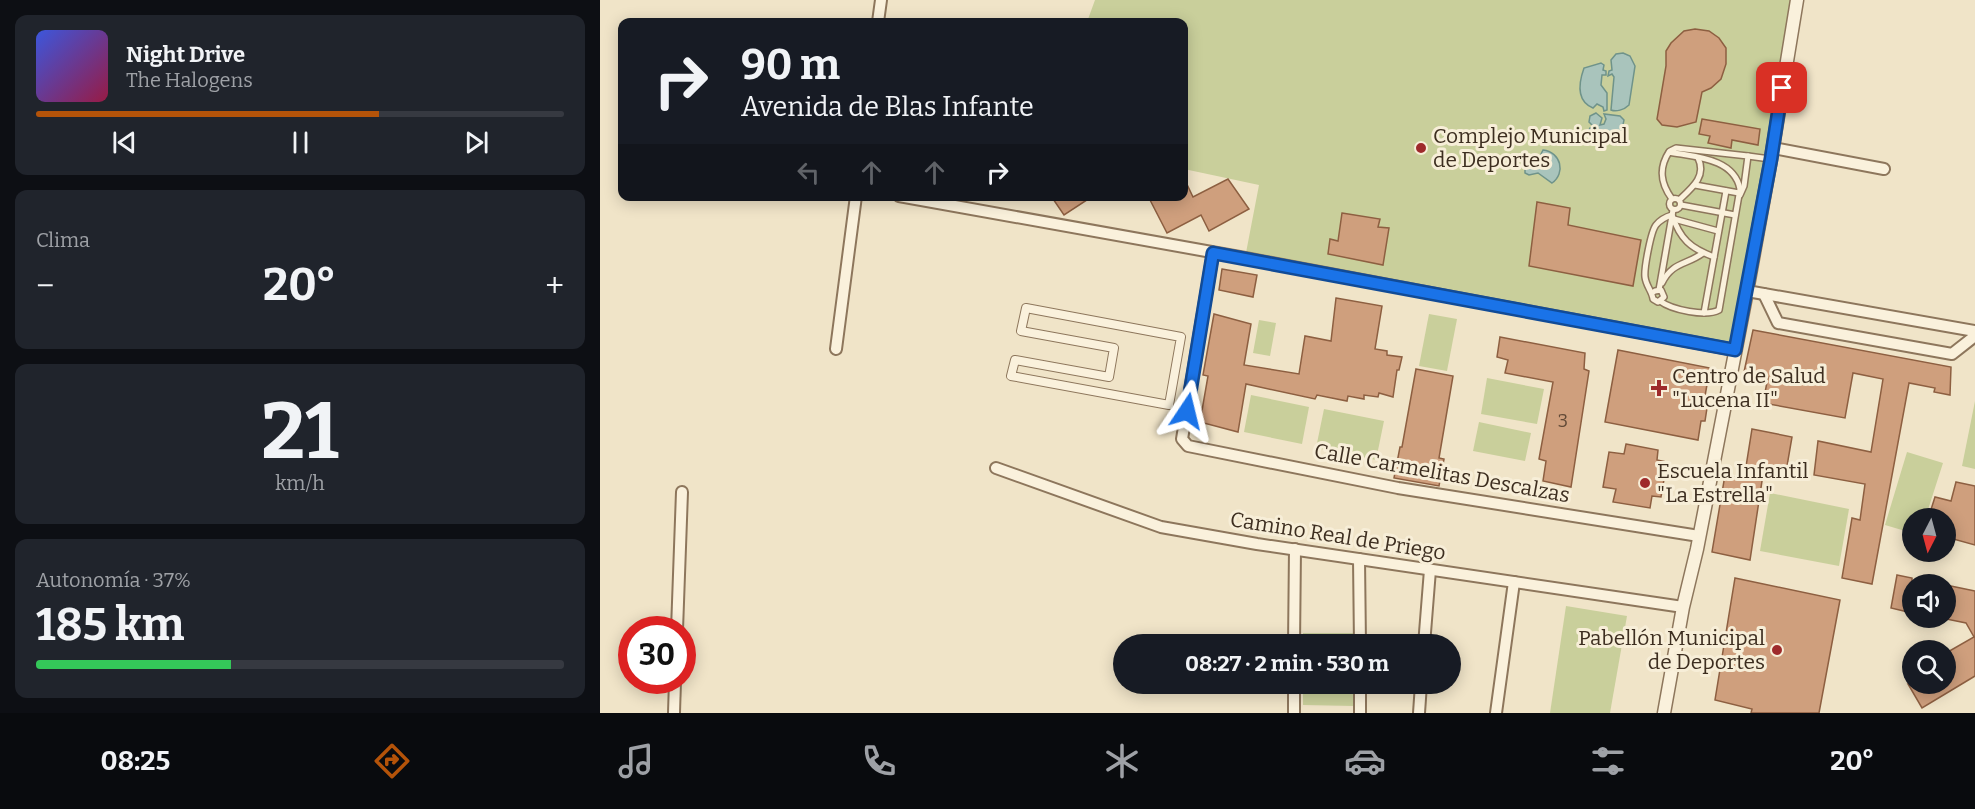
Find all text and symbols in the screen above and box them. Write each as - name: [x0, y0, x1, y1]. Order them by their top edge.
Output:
- text: 90 m: [741, 40, 840, 90]
- text: Night Drive: [126, 41, 245, 68]
- icon: right: [642, 42, 720, 120]
- pin: [1756, 62, 1807, 113]
- text: The Halogens: [126, 68, 253, 92]
- icon: arrive: [1765, 71, 1798, 104]
- text: Avenida de Blas Infante: [741, 91, 1034, 123]
- place label: Complejo Municipal de Deportes: [1433, 123, 1628, 173]
- icon: previous: [108, 126, 141, 159]
- icon: pause: [284, 126, 317, 159]
- icon: next: [460, 126, 493, 159]
- marker: Complejo Municipal de Deportes: [1414, 141, 1428, 155]
- icon: left: [792, 156, 825, 189]
- icon: ahead: [855, 156, 888, 189]
- icon: ahead: [918, 156, 951, 189]
- icon: right: [981, 156, 1014, 189]
- text: Clima: [36, 228, 90, 252]
- text: 20°: [263, 258, 336, 312]
- text: −: [36, 266, 54, 306]
- text: +: [545, 266, 564, 306]
- place label: Centro de Salud "Lucena II": [1672, 363, 1826, 413]
- position arrow: [1155, 379, 1219, 443]
- marker: Centro de Salud "Lucena II": [1650, 379, 1668, 397]
- text: 21: [261, 385, 339, 479]
- house number: 3: [1558, 410, 1568, 432]
- street label: Calle Carmelitas Descalzas: [1312, 438, 1572, 508]
- place label: Escuela Infantil "La Estrella": [1657, 458, 1809, 508]
- text: km/h: [275, 471, 325, 495]
- marker: Escuela Infantil "La Estrella": [1638, 476, 1652, 490]
- street label: Camino Real de Priego: [1228, 506, 1448, 566]
- north arrow: [1902, 508, 1956, 562]
- map controls: [1902, 508, 1956, 694]
- text: Autonomía · 37%: [36, 568, 191, 592]
- button: sound: [1902, 574, 1956, 628]
- text: 185 km: [36, 598, 184, 652]
- speed limit sign: 30: [618, 616, 696, 694]
- place label: Pabellón Municipal de Deportes: [1578, 625, 1765, 675]
- button: search: [1902, 640, 1956, 694]
- marker: Pabellón Municipal de Deportes: [1770, 643, 1784, 657]
- text: 08:27 · 2 min · 530 m: [1185, 650, 1389, 677]
- icon: directions: [371, 740, 413, 782]
- icon: music: [615, 740, 657, 782]
- icon: phone: [858, 740, 900, 782]
- icon: climate: [1101, 740, 1143, 782]
- icon: car: [1344, 740, 1386, 782]
- icon: filters: [1587, 740, 1629, 782]
- text: 08:25: [101, 745, 170, 777]
- text: 20°: [1830, 745, 1874, 777]

